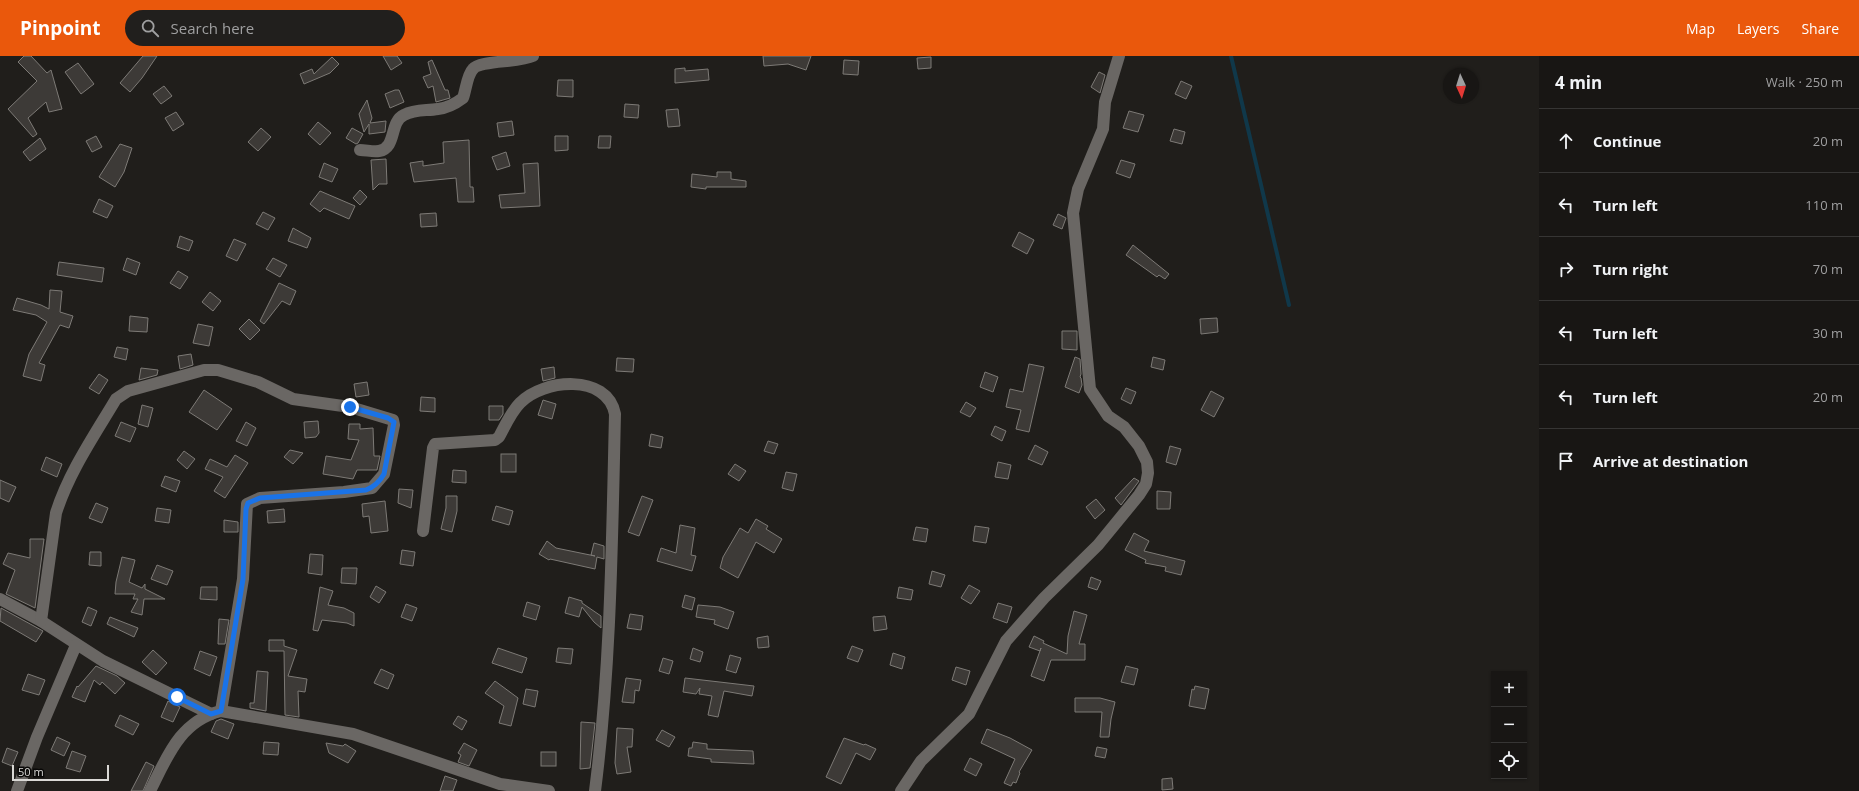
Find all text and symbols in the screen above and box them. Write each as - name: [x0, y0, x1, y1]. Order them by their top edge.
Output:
- search box: [125, 10, 405, 46]
- text: Pinpoint: [20, 15, 101, 41]
- icon: search: [139, 17, 161, 39]
- text: Search here: [171, 18, 254, 38]
- text: Map: [1686, 19, 1715, 38]
- text: Layers: [1737, 19, 1779, 38]
- text: Share: [1801, 19, 1839, 38]
- north arrow: [1443, 68, 1479, 104]
- text: 4 min: [1555, 71, 1602, 94]
- text: Walk · 250 m: [1766, 73, 1843, 91]
- icon: ahead: [1555, 130, 1577, 152]
- text: Continue: [1593, 131, 1661, 151]
- text: 20 m: [1813, 132, 1843, 150]
- icon: left: [1555, 194, 1577, 216]
- text: Turn left: [1593, 195, 1658, 215]
- text: 110 m: [1805, 196, 1843, 214]
- icon: right: [1555, 258, 1577, 280]
- text: Turn right: [1593, 259, 1668, 279]
- text: 70 m: [1813, 260, 1843, 278]
- icon: left: [1555, 322, 1577, 344]
- text: Turn left: [1593, 323, 1658, 343]
- text: 30 m: [1813, 324, 1843, 342]
- icon: left: [1555, 386, 1577, 408]
- text: Turn left: [1593, 387, 1658, 407]
- text: 20 m: [1813, 388, 1843, 406]
- route end: [341, 398, 359, 416]
- icon: arrive: [1555, 450, 1577, 472]
- text: Arrive at destination: [1593, 451, 1748, 471]
- map controls: [1491, 671, 1527, 779]
- button: +: [1491, 671, 1527, 707]
- route start: [168, 688, 186, 706]
- button: −: [1491, 707, 1527, 743]
- button: locate: [1491, 743, 1527, 779]
- scale bar: [12, 763, 109, 782]
- text: 50 m: [18, 764, 44, 779]

